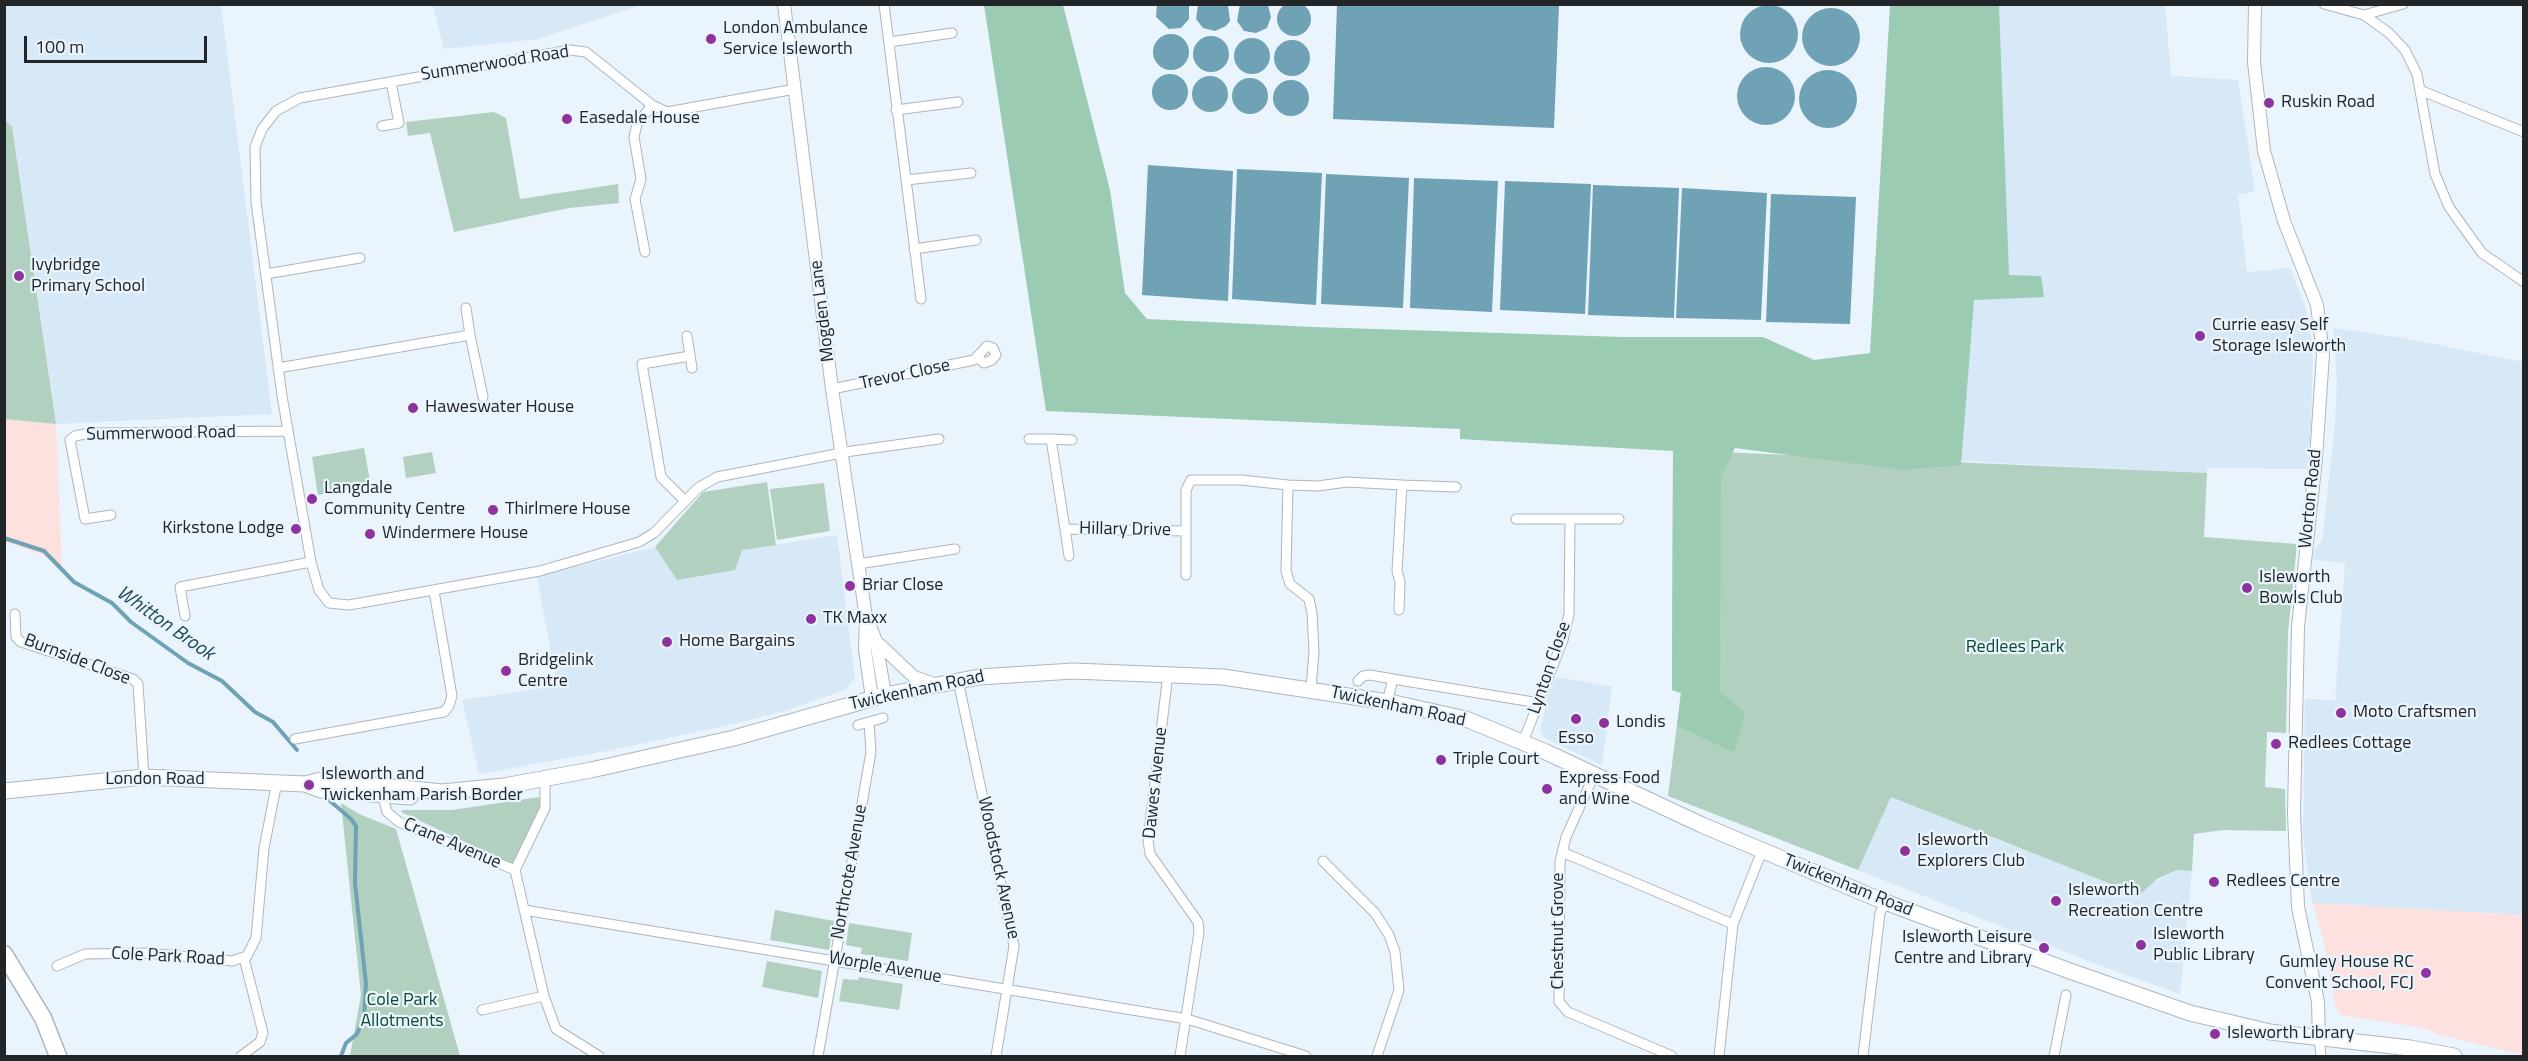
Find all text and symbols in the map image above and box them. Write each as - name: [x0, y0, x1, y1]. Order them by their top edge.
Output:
- place label: London Ambulance Service Isleworth: [723, 18, 868, 60]
- scale bar: [27, 24, 210, 62]
- marker: London Ambulance Service Isleworth: [704, 32, 718, 46]
- text: 100 m: [35, 33, 84, 60]
- street label: Summerwood Road: [419, 42, 571, 86]
- place label: Ruskin Road: [2281, 92, 2375, 114]
- marker: Ruskin Road: [2262, 96, 2276, 110]
- place label: Easedale House: [579, 108, 700, 130]
- marker: Easedale House: [560, 112, 574, 126]
- place label: Ivybridge Primary School: [31, 255, 145, 298]
- street label: Mogden Lane: [806, 259, 840, 363]
- marker: Ivybridge Primary School: [12, 269, 26, 283]
- place label: Currie easy Self Storage Isleworth: [2212, 315, 2346, 358]
- marker: Currie easy Self Storage Isleworth: [2193, 329, 2207, 343]
- street label: Trevor Close: [858, 355, 952, 395]
- place label: Haweswater House: [425, 397, 574, 419]
- marker: Haweswater House: [406, 401, 420, 415]
- street label: Summerwood Road: [86, 422, 236, 446]
- street label: Worton Road: [2295, 448, 2327, 550]
- place label: Langdale Community Centre: [324, 478, 465, 520]
- marker: Langdale Community Centre: [305, 492, 319, 506]
- place label: Thirlmere House: [505, 499, 630, 521]
- marker: Thirlmere House: [486, 503, 500, 517]
- place label: Kirkstone Lodge: [162, 518, 284, 540]
- street label: Hillary Drive: [1079, 518, 1171, 542]
- marker: Kirkstone Lodge: [289, 522, 303, 536]
- place label: Windermere House: [382, 523, 528, 545]
- marker: Windermere House: [363, 527, 377, 541]
- place label: Isleworth Bowls Club: [2259, 567, 2343, 610]
- place label: Briar Close: [862, 575, 943, 597]
- marker: Briar Close: [843, 579, 857, 593]
- marker: Isleworth Bowls Club: [2240, 581, 2254, 595]
- water label: Whitton Brook: [111, 582, 219, 666]
- place label: TK Maxx: [823, 608, 887, 630]
- marker: TK Maxx: [804, 612, 818, 626]
- street label: Lynton Close: [1524, 619, 1576, 717]
- street label: Burnside Close: [21, 630, 133, 690]
- place label: Home Bargains: [679, 631, 795, 653]
- marker: Home Bargains: [660, 635, 674, 649]
- park label: Redlees Park: [1966, 637, 2064, 659]
- place label: Bridgelink Centre: [518, 650, 594, 692]
- marker: Bridgelink Centre: [499, 664, 513, 678]
- street label: Twickenham Road: [847, 666, 987, 716]
- street label: Twickenham Road: [1328, 682, 1468, 732]
- place label: Moto Craftsmen: [2353, 702, 2477, 724]
- marker: Moto Craftsmen: [2334, 706, 2348, 720]
- marker: Esso: [1569, 712, 1583, 726]
- place label: Londis: [1616, 712, 1666, 734]
- marker: Londis: [1597, 716, 1611, 730]
- street label: Dawes Avenue: [1139, 726, 1173, 840]
- place label: Esso: [1558, 728, 1594, 750]
- place label: Redlees Cottage: [2288, 733, 2411, 755]
- marker: Redlees Cottage: [2269, 737, 2283, 751]
- place label: Triple Court: [1453, 749, 1539, 771]
- marker: Triple Court: [1434, 753, 1448, 767]
- place label: Isleworth and Twickenham Parish Border: [321, 764, 523, 806]
- place label: Express Food and Wine: [1559, 768, 1660, 810]
- street label: London Road: [105, 769, 205, 791]
- marker: Isleworth and Twickenham Parish Border: [302, 778, 316, 792]
- marker: Express Food and Wine: [1540, 782, 1554, 796]
- street label: Woodstock Avenue: [972, 795, 1024, 941]
- street label: Northcote Avenue: [828, 803, 872, 941]
- street label: Crane Avenue: [400, 814, 504, 874]
- place label: Isleworth Explorers Club: [1917, 830, 2025, 872]
- marker: Isleworth Explorers Club: [1898, 844, 1912, 858]
- street label: Twickenham Road: [1780, 850, 1916, 922]
- place label: Redlees Centre: [2226, 871, 2340, 893]
- street label: Chestnut Grove: [1548, 873, 1570, 989]
- marker: Redlees Centre: [2207, 875, 2221, 889]
- place label: Isleworth Recreation Centre: [2068, 880, 2203, 922]
- marker: Isleworth Recreation Centre: [2049, 894, 2063, 908]
- place label: Isleworth Public Library: [2153, 924, 2255, 966]
- place label: Isleworth Leisure Centre and Library: [1894, 927, 2032, 970]
- marker: Isleworth Public Library: [2134, 938, 2148, 952]
- marker: Isleworth Leisure Centre and Library: [2037, 941, 2051, 955]
- street label: Cole Park Road: [111, 943, 225, 971]
- street label: Worple Avenue: [827, 947, 943, 989]
- place label: Gumley House RC Convent School, FCJ: [2265, 952, 2414, 994]
- marker: Gumley House RC Convent School, FCJ: [2419, 966, 2433, 980]
- park label: Cole Park Allotments: [360, 990, 444, 1032]
- place label: Isleworth Library: [2227, 1023, 2354, 1045]
- marker: Isleworth Library: [2208, 1027, 2222, 1041]

